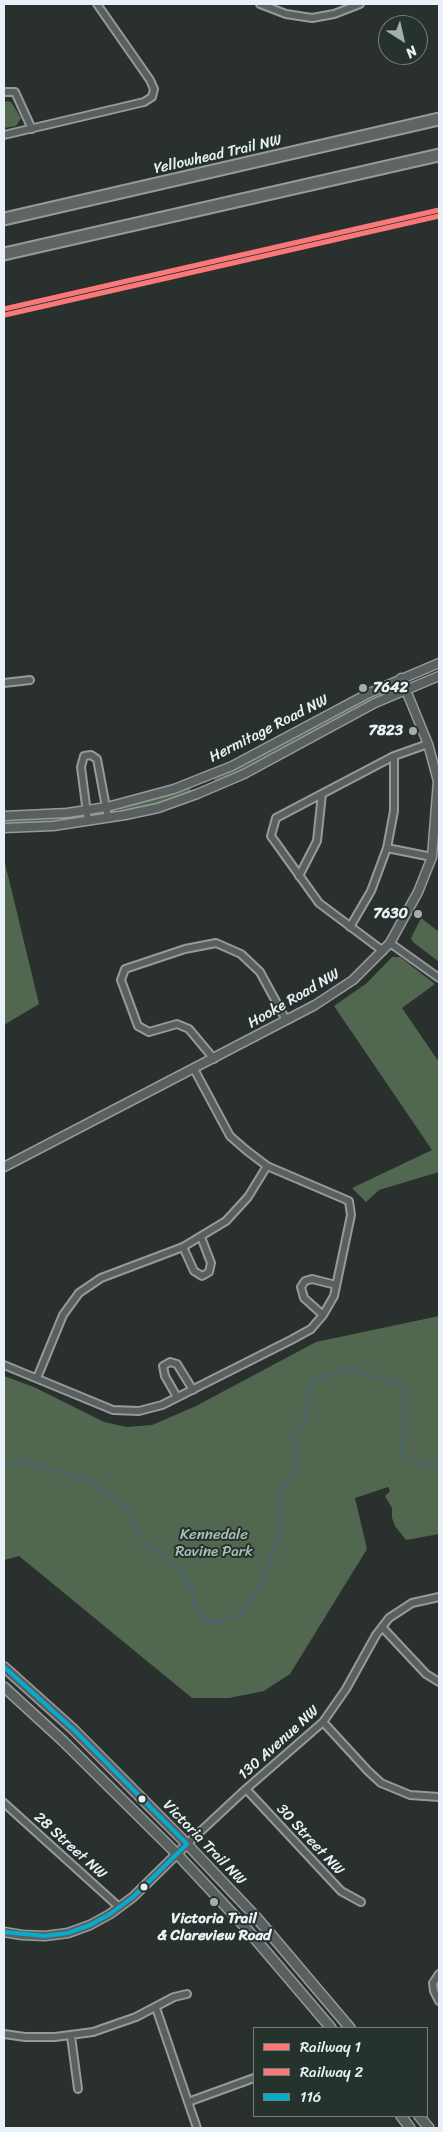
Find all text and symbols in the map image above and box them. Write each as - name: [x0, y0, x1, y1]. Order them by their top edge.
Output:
- north arrow: [378, 15, 428, 65]
- text: N: [400, 39, 422, 65]
- street label: Yellowhead Trail NW: [152, 132, 284, 178]
- place label: 7642: [373, 679, 408, 697]
- marker: 7642: [357, 682, 369, 694]
- street label: Hermitage Road NW: [207, 691, 331, 767]
- place label: 7823: [369, 722, 403, 740]
- marker: 7823: [407, 725, 419, 737]
- place label: 7630: [373, 905, 408, 923]
- marker: 7630: [412, 908, 424, 920]
- street label: Hooke Road NW: [245, 965, 343, 1033]
- park label: Kennedale Ravine Park: [175, 1526, 253, 1561]
- street label: 130 Avenue NW: [235, 1702, 323, 1784]
- unlabelled marker: [137, 1794, 147, 1804]
- street label: Victoria Trail NW: [159, 1797, 249, 1889]
- street label: 30 Street NW: [272, 1800, 348, 1880]
- street label: 28 Street NW: [30, 1809, 110, 1883]
- unlabelled marker: [139, 1882, 149, 1892]
- marker: Victoria Trail & Clareview Road: [208, 1896, 220, 1908]
- place label: Victoria Trail & Clareview Road: [157, 1910, 271, 1945]
- legend: [253, 2027, 428, 2117]
- text: Railway 1: [300, 2034, 361, 2060]
- text: Railway 2: [300, 2059, 363, 2085]
- text: 116: [300, 2084, 321, 2110]

